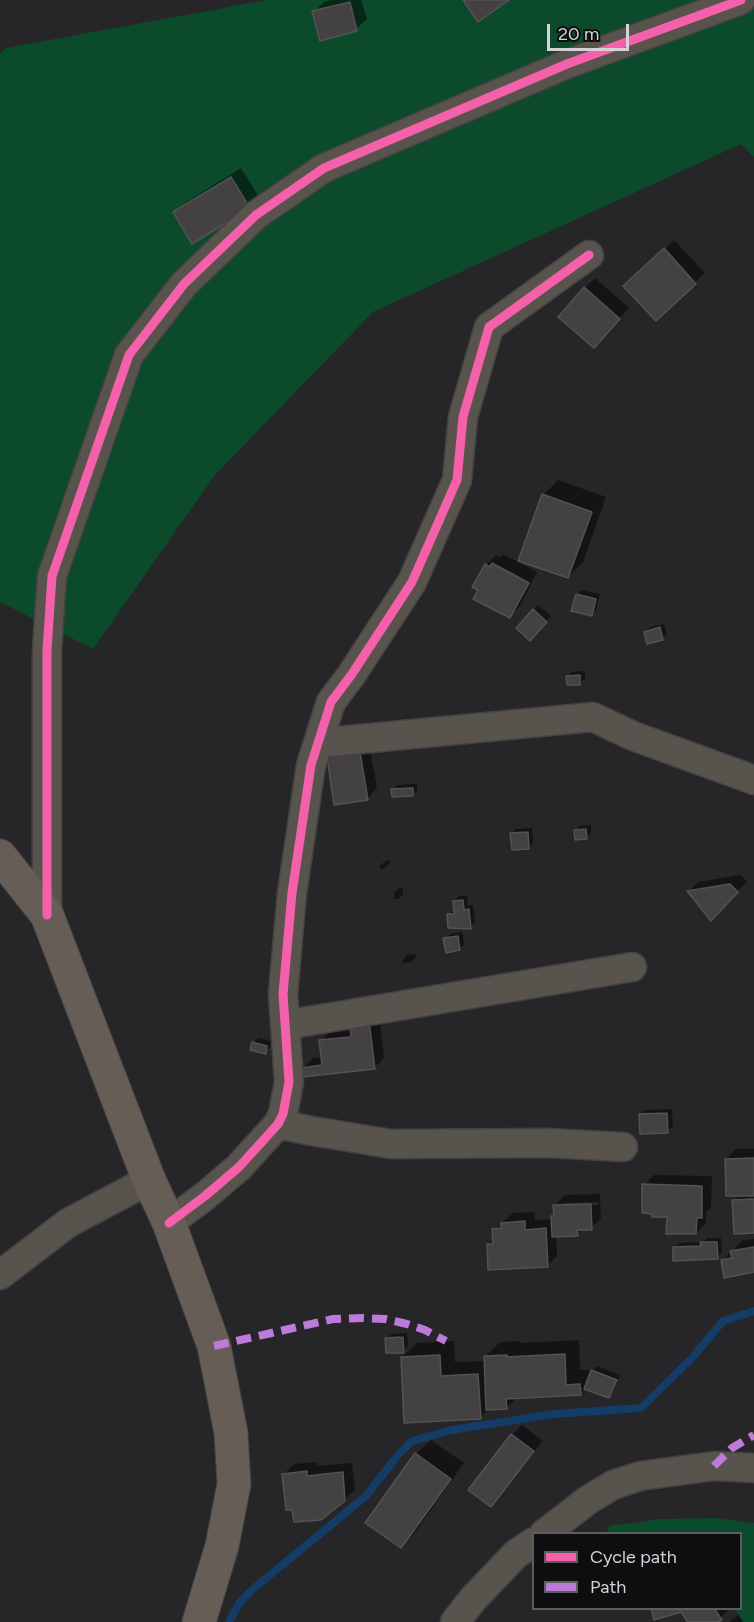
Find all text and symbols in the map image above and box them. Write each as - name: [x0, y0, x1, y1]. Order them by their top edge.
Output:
- scale bar: [550, 12, 632, 50]
- text: 20 m: [558, 23, 599, 45]
- legend: [532, 1532, 742, 1610]
- text: Cycle path: [590, 1546, 677, 1568]
- text: Path: [590, 1576, 626, 1598]

